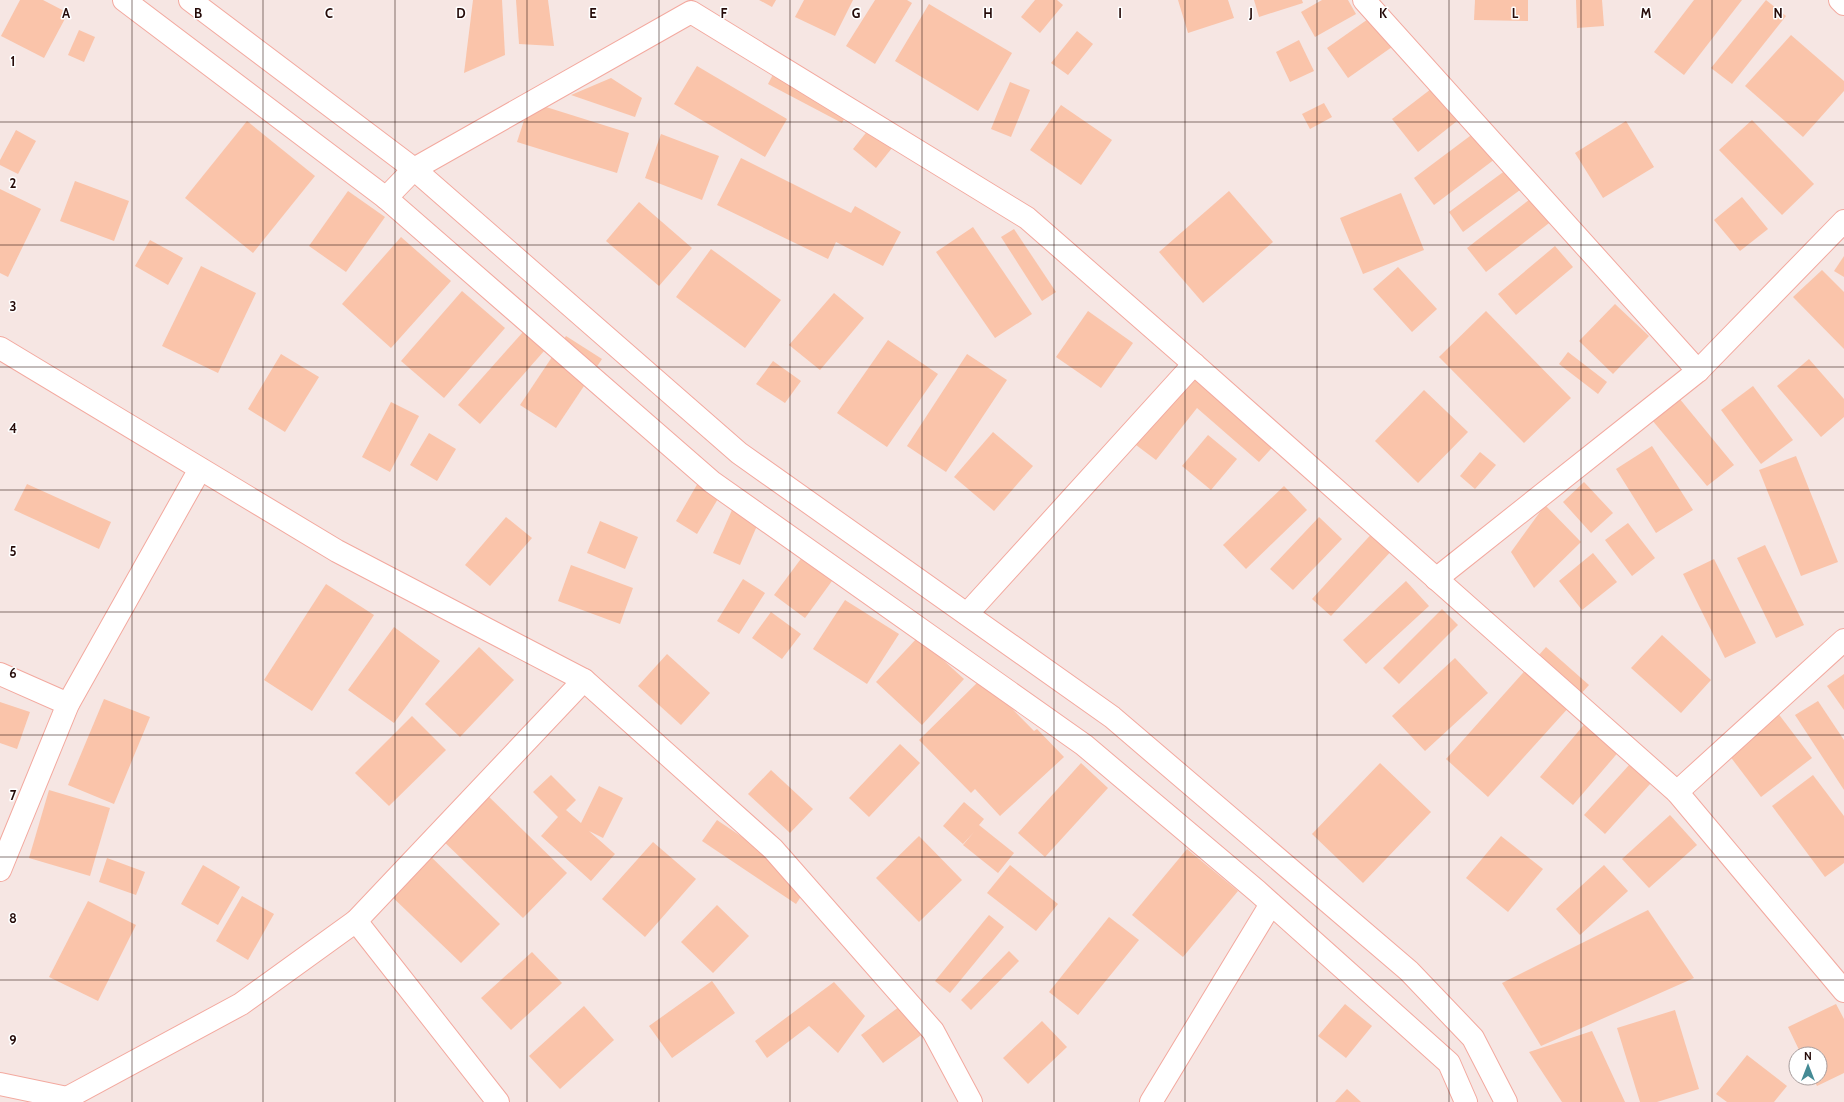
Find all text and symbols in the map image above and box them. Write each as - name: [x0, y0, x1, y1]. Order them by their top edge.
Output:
- text: A: [62, 5, 71, 21]
- text: B: [194, 5, 202, 21]
- text: C: [325, 5, 333, 21]
- text: D: [456, 5, 466, 21]
- text: E: [589, 5, 597, 21]
- text: F: [721, 5, 728, 21]
- text: G: [852, 5, 861, 21]
- text: H: [983, 5, 993, 21]
- text: I: [1118, 5, 1122, 21]
- text: J: [1248, 5, 1253, 21]
- text: K: [1379, 5, 1388, 21]
- text: L: [1512, 5, 1519, 21]
- text: M: [1641, 5, 1652, 21]
- text: N: [1773, 5, 1783, 21]
- text: 1: [11, 53, 15, 69]
- text: 2: [10, 175, 17, 191]
- text: 3: [9, 298, 17, 314]
- text: 4: [9, 420, 17, 436]
- text: 5: [10, 543, 17, 559]
- text: 6: [9, 665, 17, 681]
- text: 7: [10, 787, 17, 803]
- text: 8: [9, 910, 17, 926]
- text: 9: [9, 1032, 17, 1048]
- north arrow: [1788, 1046, 1828, 1086]
- text: N: [1804, 1049, 1812, 1063]

